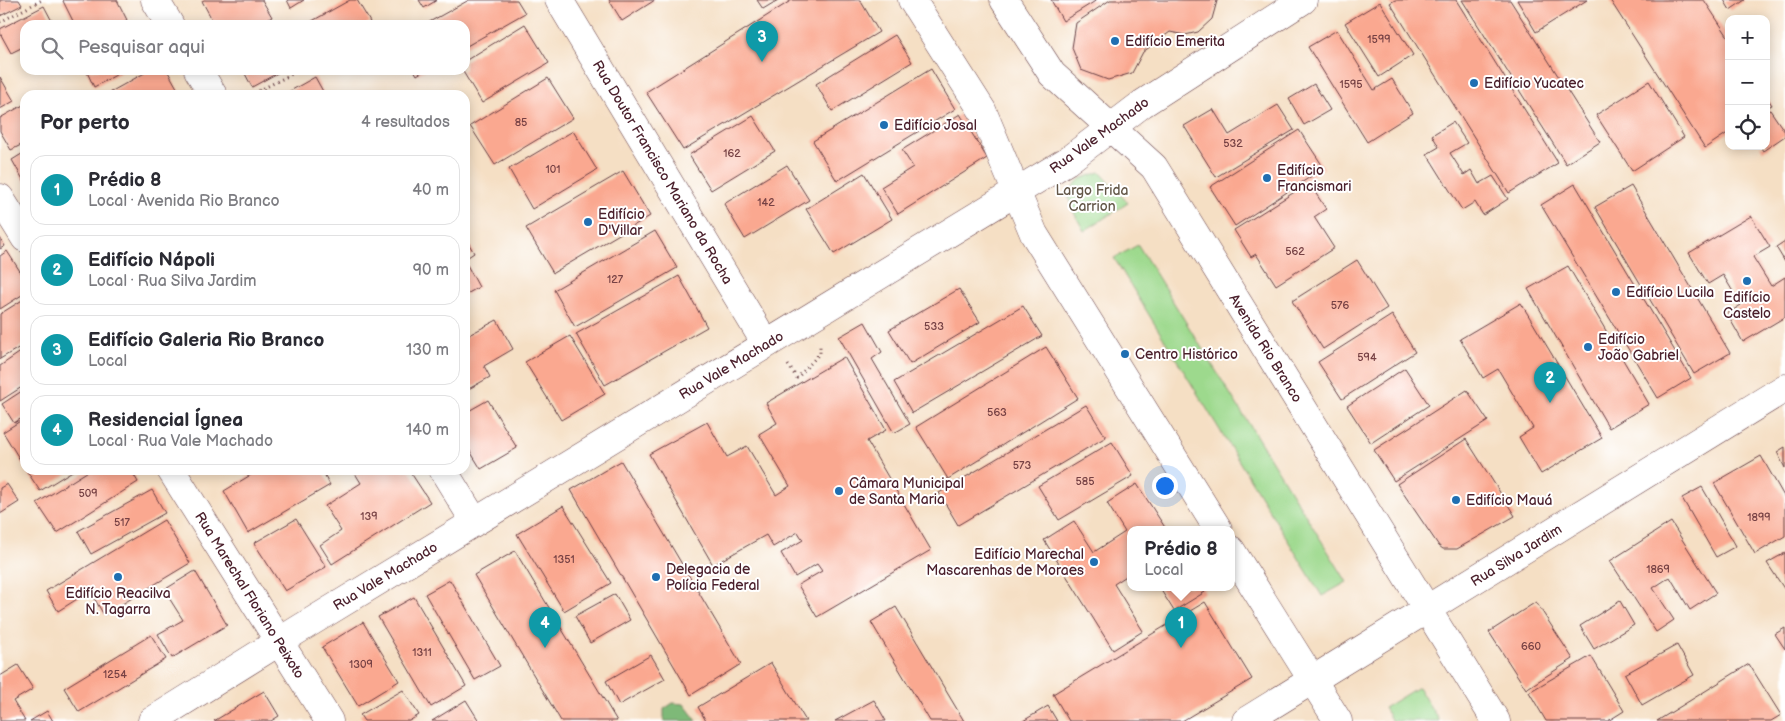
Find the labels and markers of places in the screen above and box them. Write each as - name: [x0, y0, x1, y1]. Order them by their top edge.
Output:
- pin: 3: [746, 21, 778, 62]
- place label: Edifício Emerita: [1125, 33, 1225, 50]
- marker: Edifício Emerita: [1109, 35, 1121, 47]
- place label: Edifício Yucatec: [1484, 75, 1584, 92]
- marker: Edifício Yucatec: [1468, 77, 1480, 89]
- place label: Edifício Josal: [894, 117, 977, 134]
- marker: Edifício Josal: [878, 119, 890, 131]
- place label: Edifício Francismari: [1277, 162, 1351, 195]
- marker: Edifício Francismari: [1261, 172, 1273, 184]
- place label: Edifício D'Villar: [598, 206, 645, 239]
- marker: Edifício D'Villar: [582, 216, 594, 228]
- marker: Edifício Castelo: [1741, 275, 1753, 287]
- place label: Edifício Lucila: [1626, 284, 1714, 301]
- marker: Edifício Lucila: [1610, 286, 1622, 298]
- place label: Edifício Castelo: [1723, 289, 1771, 322]
- place label: Edifício João Gabriel: [1598, 331, 1679, 364]
- marker: Edifício João Gabriel: [1582, 341, 1594, 353]
- place label: Centro Histórico: [1135, 346, 1238, 363]
- marker: Centro Histórico: [1119, 348, 1131, 360]
- pin: 2: [1534, 362, 1566, 403]
- place label: Câmara Municipal de Santa Maria: [849, 475, 964, 508]
- marker: Câmara Municipal de Santa Maria: [833, 485, 845, 497]
- place label: Edifício Mauá: [1466, 492, 1552, 509]
- marker: Edifício Mauá: [1450, 494, 1462, 506]
- place label: Edifício Marechal Mascarenhas de Moraes: [926, 546, 1084, 579]
- marker: Edifício Marechal Mascarenhas de Moraes: [1088, 556, 1100, 568]
- place label: Delegacia de Polícia Federal: [666, 561, 759, 594]
- marker: Edifício Reacilva N. Tagarra: [112, 571, 124, 583]
- marker: Delegacia de Polícia Federal: [650, 571, 662, 583]
- place label: Edifício Reacilva N. Tagarra: [65, 585, 171, 618]
- pin: 4: [529, 607, 561, 648]
- pin: 1: [1165, 607, 1197, 648]

